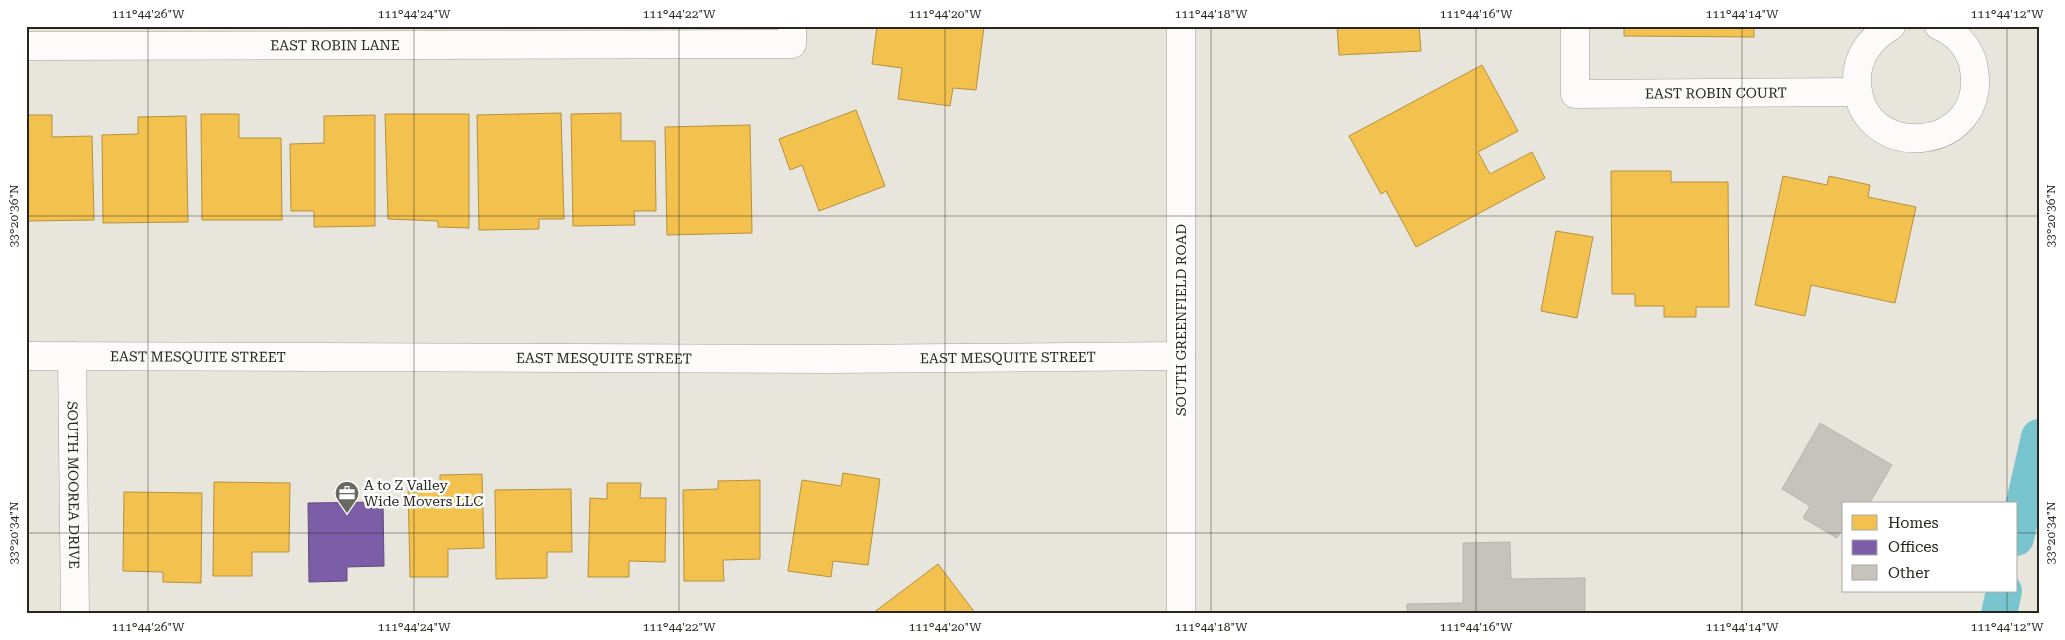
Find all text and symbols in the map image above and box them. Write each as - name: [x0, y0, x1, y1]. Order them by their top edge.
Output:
- text: 111°44'26"W: [112, 7, 185, 21]
- text: 111°44'24"W: [378, 7, 451, 21]
- text: 111°44'22"W: [643, 7, 716, 21]
- text: 111°44'20"W: [909, 7, 982, 21]
- text: 111°44'18"W: [1175, 7, 1248, 21]
- text: 111°44'16"W: [1440, 7, 1513, 21]
- text: 111°44'14"W: [1706, 7, 1779, 21]
- text: 111°44'12"W: [1971, 7, 2044, 21]
- street label: EAST ROBIN LANE: [270, 37, 400, 53]
- street label: EAST ROBIN COURT: [1645, 84, 1787, 102]
- text: 33°20'36"N: [7, 184, 21, 248]
- text: 33°20'36"N: [2044, 184, 2058, 248]
- street label: SOUTH GREENFIELD ROAD: [1173, 224, 1189, 416]
- street label: EAST MESQUITE STREET: [110, 348, 286, 365]
- street label: EAST MESQUITE STREET: [920, 349, 1096, 366]
- street label: EAST MESQUITE STREET: [516, 350, 692, 366]
- street label: SOUTH MOOREA DRIVE: [65, 401, 82, 569]
- place label: A to Z Valley Wide Movers LLC: [364, 477, 483, 509]
- office icon: A to Z Valley Wide Movers LLC: [334, 480, 360, 514]
- text: 33°20'34"N: [7, 501, 21, 565]
- text: 33°20'34"N: [2044, 501, 2058, 565]
- legend: [1842, 502, 2018, 592]
- text: Homes: [1888, 514, 1939, 532]
- text: Offices: [1888, 538, 1939, 556]
- text: Other: [1888, 564, 1930, 582]
- text: 111°44'26"W: [112, 620, 185, 634]
- text: 111°44'24"W: [378, 620, 451, 634]
- text: 111°44'22"W: [643, 620, 716, 634]
- text: 111°44'20"W: [909, 620, 982, 634]
- text: 111°44'18"W: [1175, 620, 1248, 634]
- text: 111°44'16"W: [1440, 620, 1513, 634]
- text: 111°44'14"W: [1706, 620, 1779, 634]
- text: 111°44'12"W: [1971, 620, 2044, 634]

